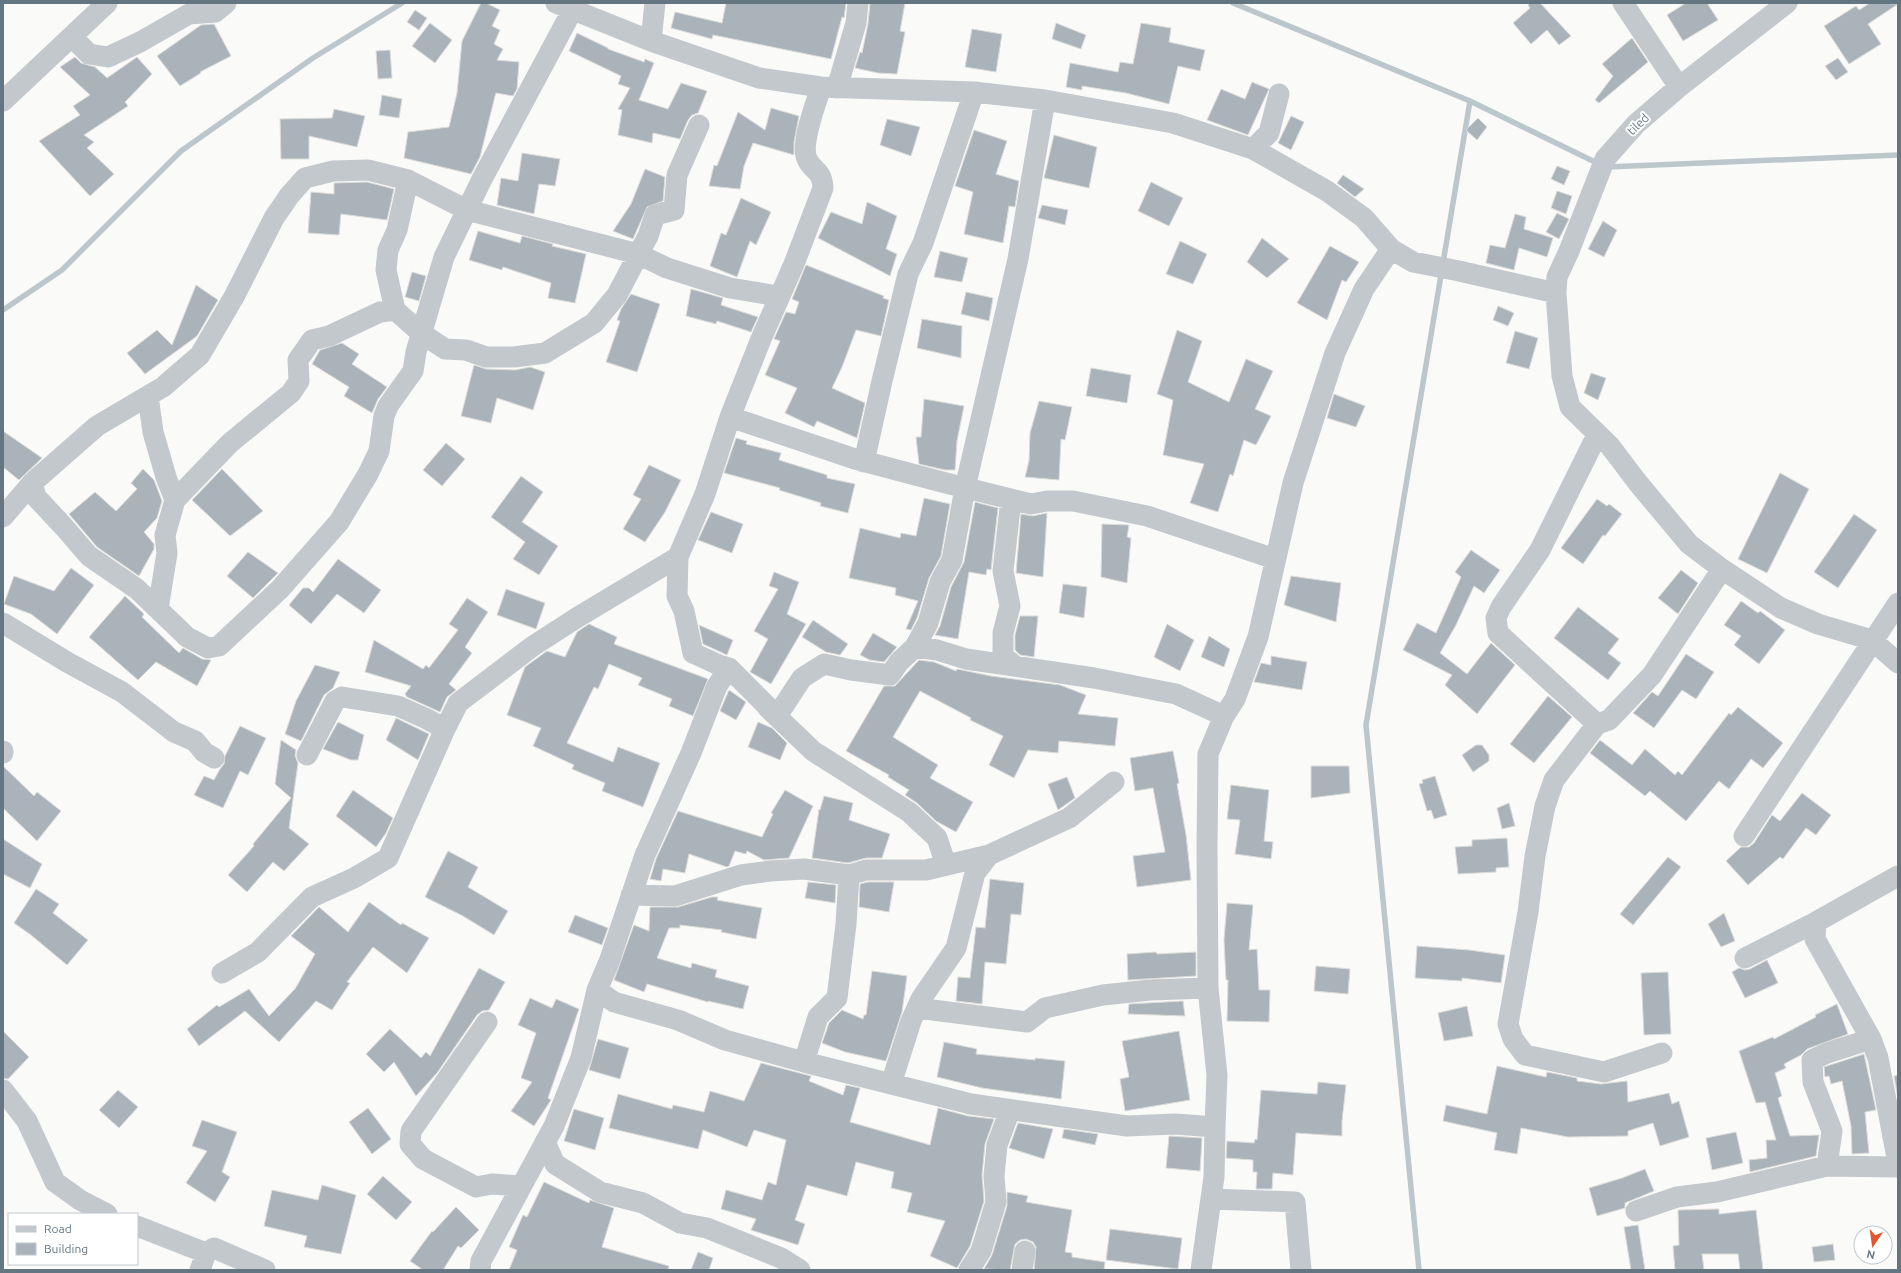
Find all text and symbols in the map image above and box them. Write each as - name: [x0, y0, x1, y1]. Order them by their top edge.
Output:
- street label: tiled: [1625, 111, 1651, 137]
- legend: [8, 1213, 138, 1265]
- text: Road: [44, 1222, 72, 1235]
- north arrow: [1853, 1225, 1893, 1265]
- text: Building: [44, 1242, 88, 1255]
- text: N: [1865, 1248, 1876, 1262]

